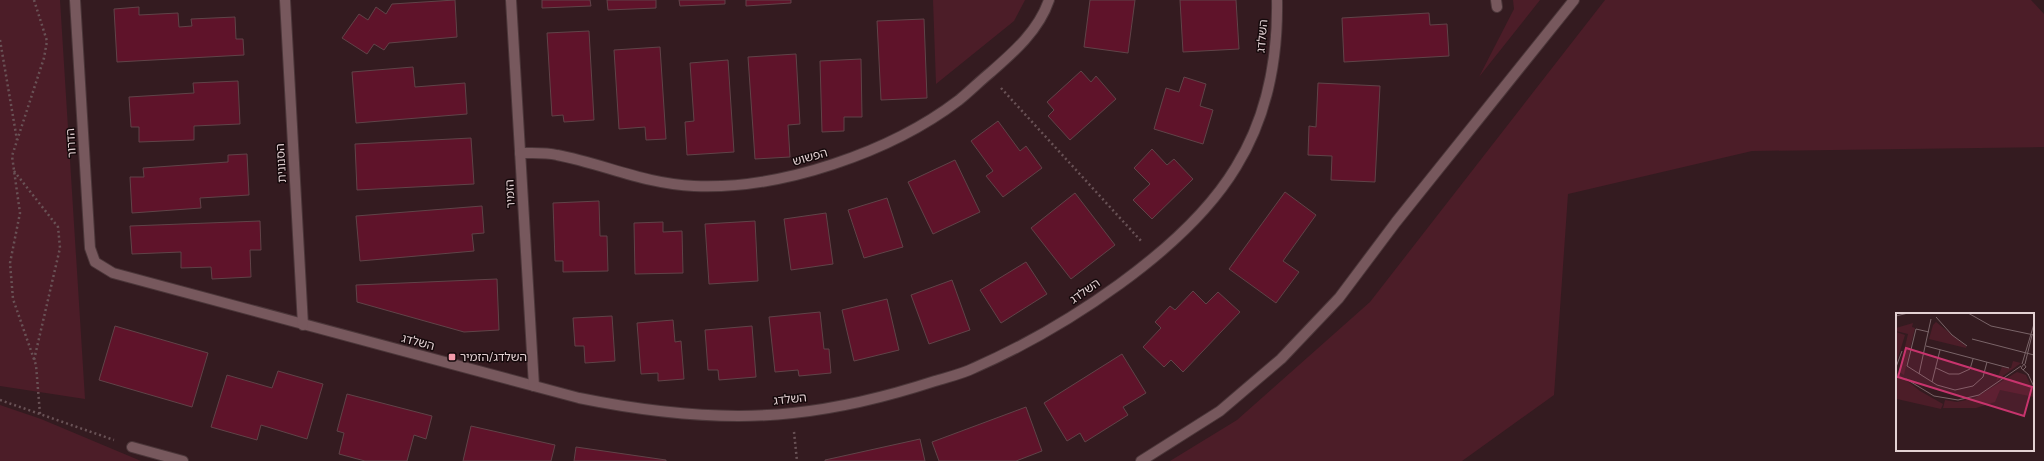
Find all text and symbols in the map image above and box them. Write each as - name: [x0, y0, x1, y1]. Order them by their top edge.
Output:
- street label: השלדג: [1254, 19, 1270, 53]
- street label: הדרור: [63, 128, 79, 158]
- street label: הסנונית: [273, 143, 289, 183]
- street label: הפשוש: [791, 145, 829, 169]
- street label: הזמיר: [502, 179, 518, 209]
- street label: השלדג: [1067, 276, 1103, 306]
- inset map: [1896, 313, 2034, 451]
- street label: השלדג: [400, 331, 436, 353]
- place label: השלדג/הזמיר: [460, 350, 527, 364]
- marker: השלדג/הזמיר: [447, 352, 457, 362]
- street label: השלדג: [773, 390, 807, 408]

